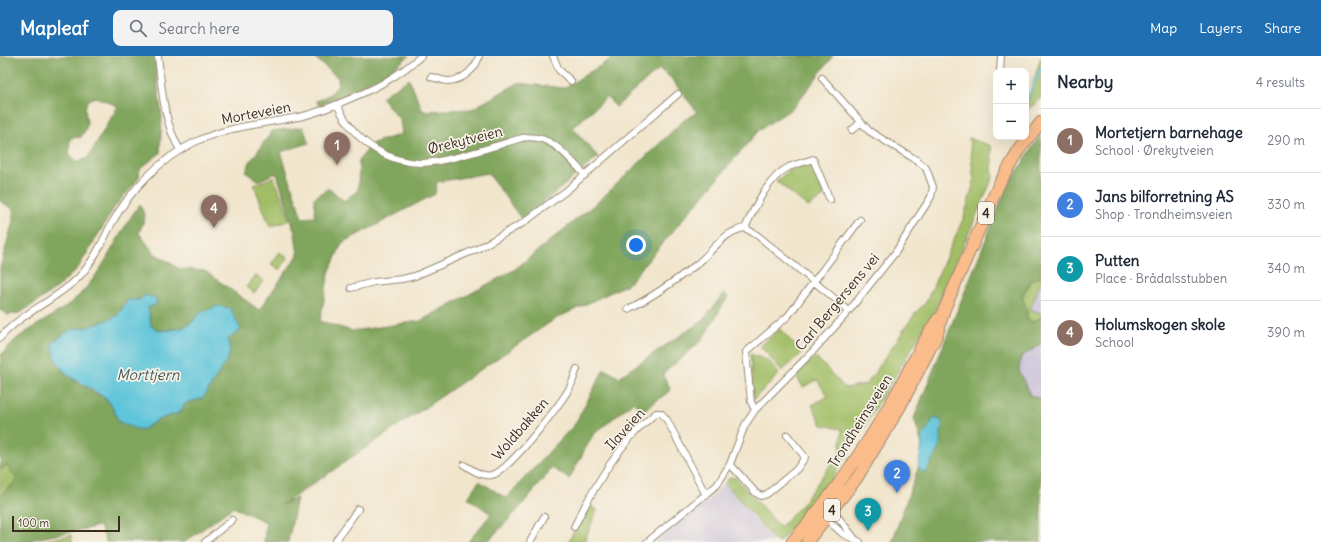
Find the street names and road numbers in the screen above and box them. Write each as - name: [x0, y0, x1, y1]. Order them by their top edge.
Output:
- street label: Morteveien: [220, 97, 292, 129]
- street label: Ørekytveien: [426, 122, 504, 158]
- road number: 4: [978, 202, 994, 224]
- street label: Carl Bergersens vei: [791, 250, 883, 354]
- street label: Trondheimsveien: [824, 371, 896, 471]
- street label: Woldbakken: [488, 394, 552, 464]
- street label: Ilaveien: [601, 404, 649, 454]
- road number: 4: [824, 499, 840, 521]

